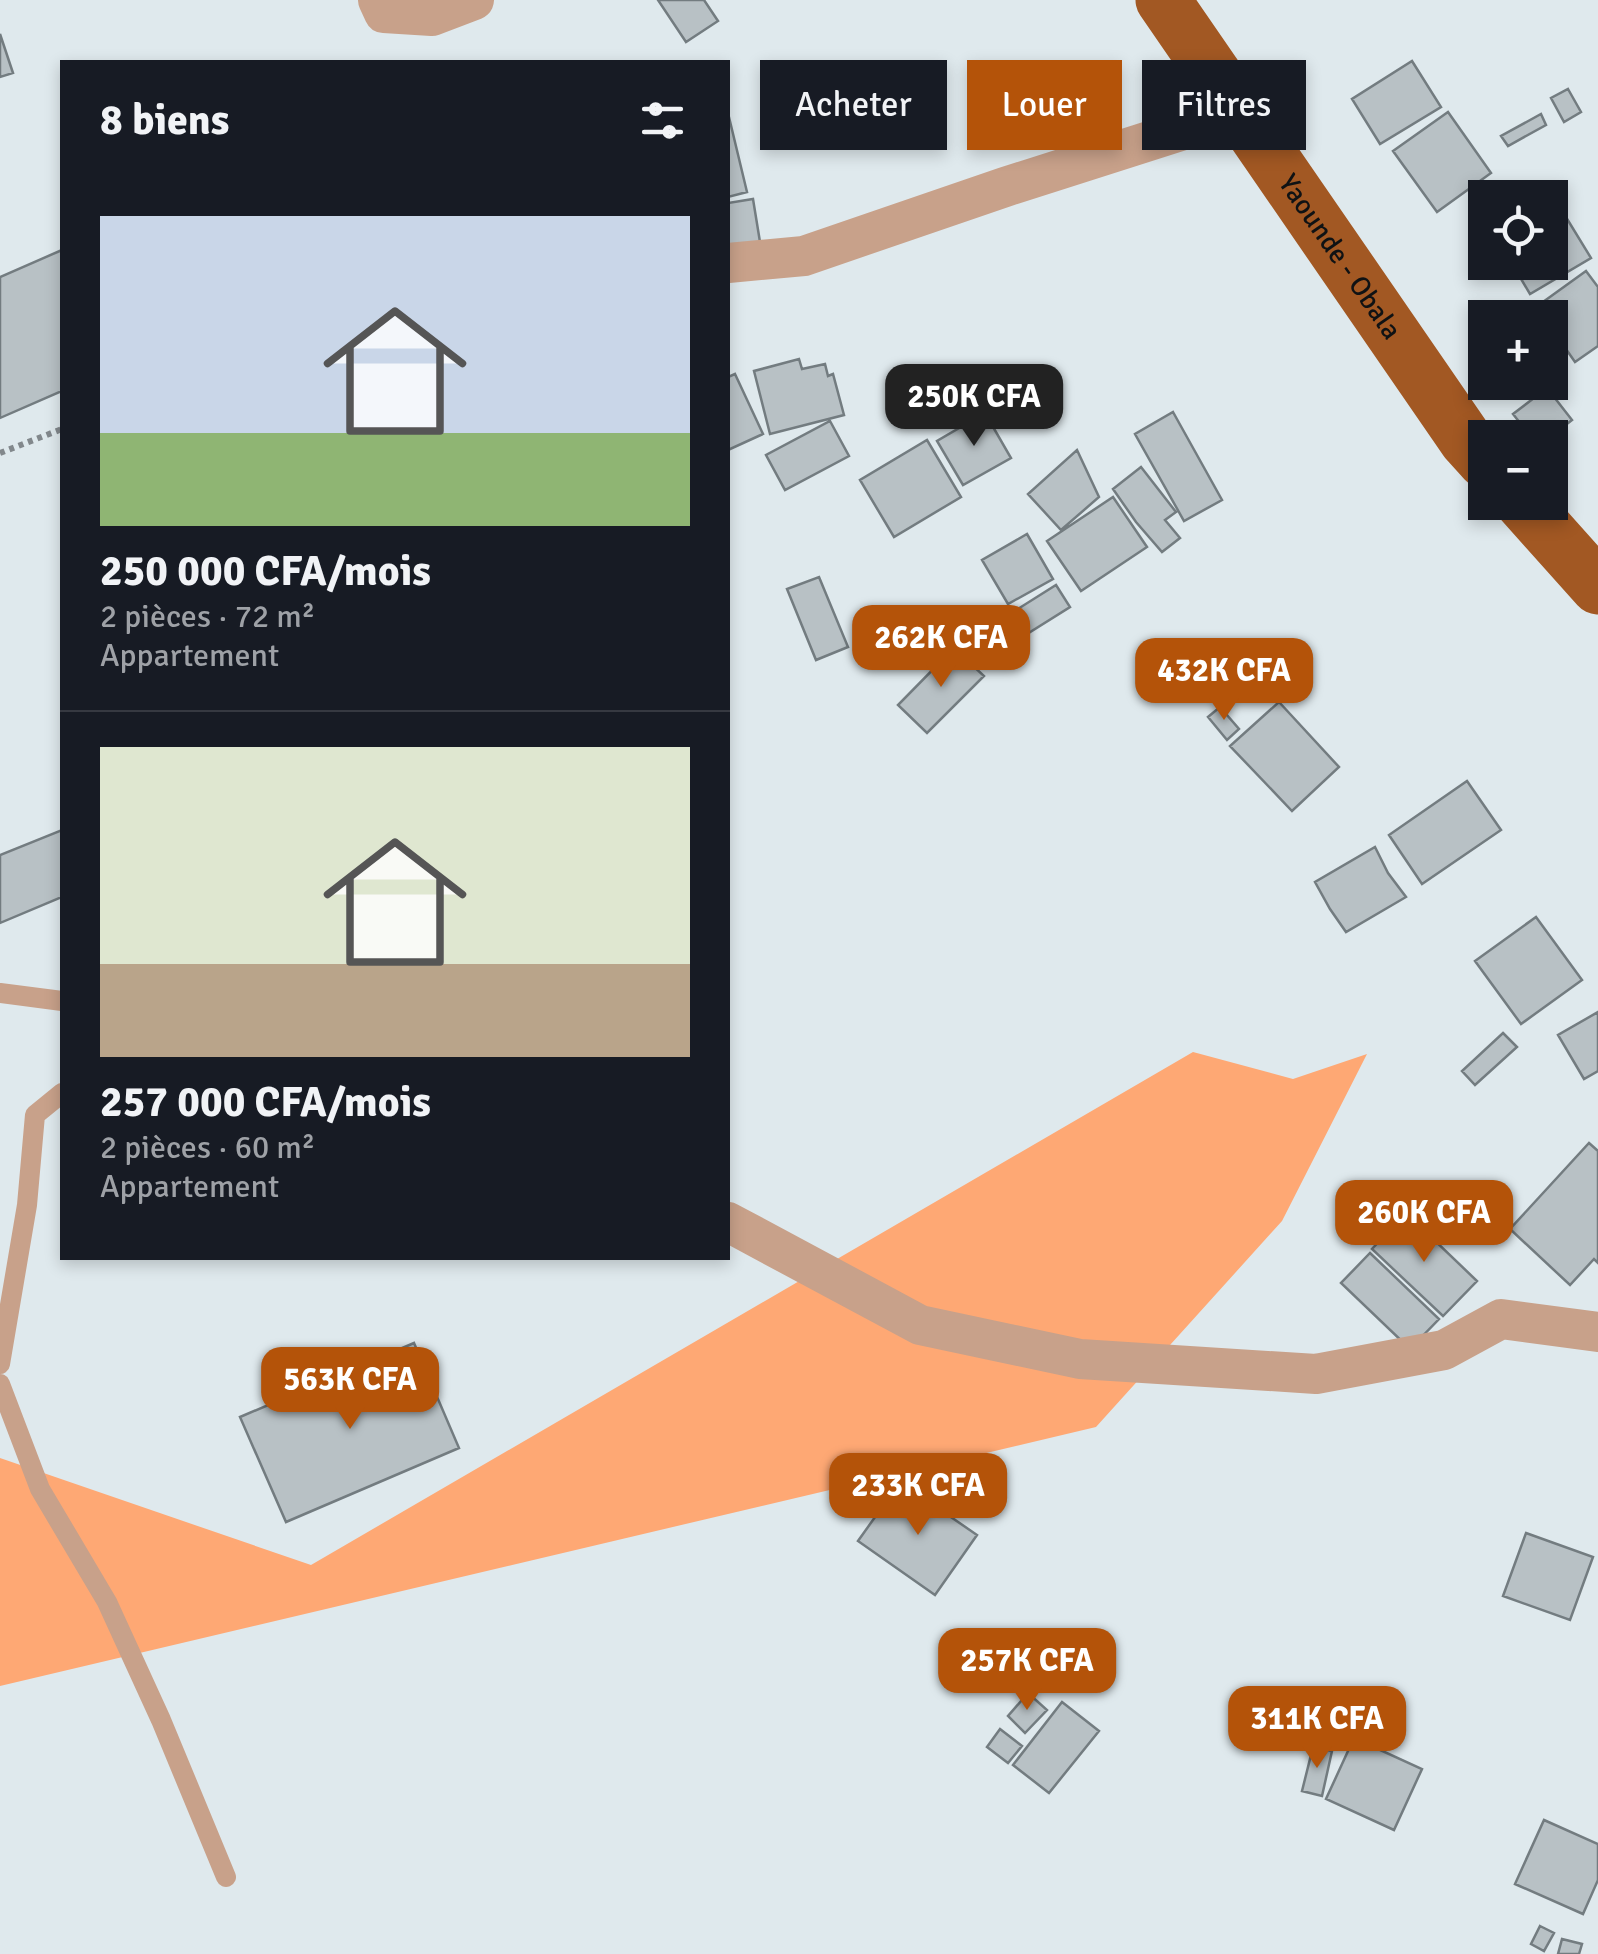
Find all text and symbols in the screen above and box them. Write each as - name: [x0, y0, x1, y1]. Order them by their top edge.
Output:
- chip: Acheter: [760, 60, 947, 150]
- chip: Louer: [967, 60, 1122, 150]
- chip: Filtres: [1142, 60, 1306, 150]
- icon: filters: [635, 93, 690, 148]
- text: 8 biens: [100, 95, 229, 146]
- street label: Yaounde - Obala: [1271, 168, 1409, 346]
- map controls: [1468, 180, 1568, 520]
- button: locate: [1468, 180, 1568, 280]
- icon: home: [305, 281, 485, 461]
- button: +: [1468, 300, 1568, 400]
- pin: 250K CFA: [871, 364, 1077, 449]
- text: 250K CFA: [907, 377, 1041, 416]
- button: −: [1468, 420, 1568, 520]
- text: 250 000 CFA/mois: [100, 546, 431, 597]
- text: 2 pièces · 72 m²: [100, 597, 315, 636]
- pin: 262K CFA: [838, 605, 1044, 690]
- text: 262K CFA: [874, 618, 1008, 657]
- text: Appartement: [100, 636, 279, 675]
- pin: 432K CFA: [1121, 638, 1327, 723]
- text: 432K CFA: [1157, 651, 1291, 690]
- icon: home: [305, 812, 485, 992]
- text: 257 000 CFA/mois: [100, 1077, 431, 1128]
- text: 2 pièces · 60 m²: [100, 1128, 315, 1167]
- text: Appartement: [100, 1167, 279, 1206]
- pin: 260K CFA: [1321, 1180, 1527, 1265]
- text: 260K CFA: [1357, 1193, 1491, 1232]
- pin: 563K CFA: [247, 1347, 453, 1432]
- text: 563K CFA: [283, 1360, 417, 1399]
- pin: 233K CFA: [815, 1453, 1021, 1538]
- text: 233K CFA: [851, 1466, 985, 1505]
- pin: 257K CFA: [924, 1628, 1130, 1713]
- text: 257K CFA: [960, 1641, 1094, 1680]
- pin: 311K CFA: [1214, 1686, 1420, 1771]
- text: 311K CFA: [1250, 1699, 1384, 1738]

